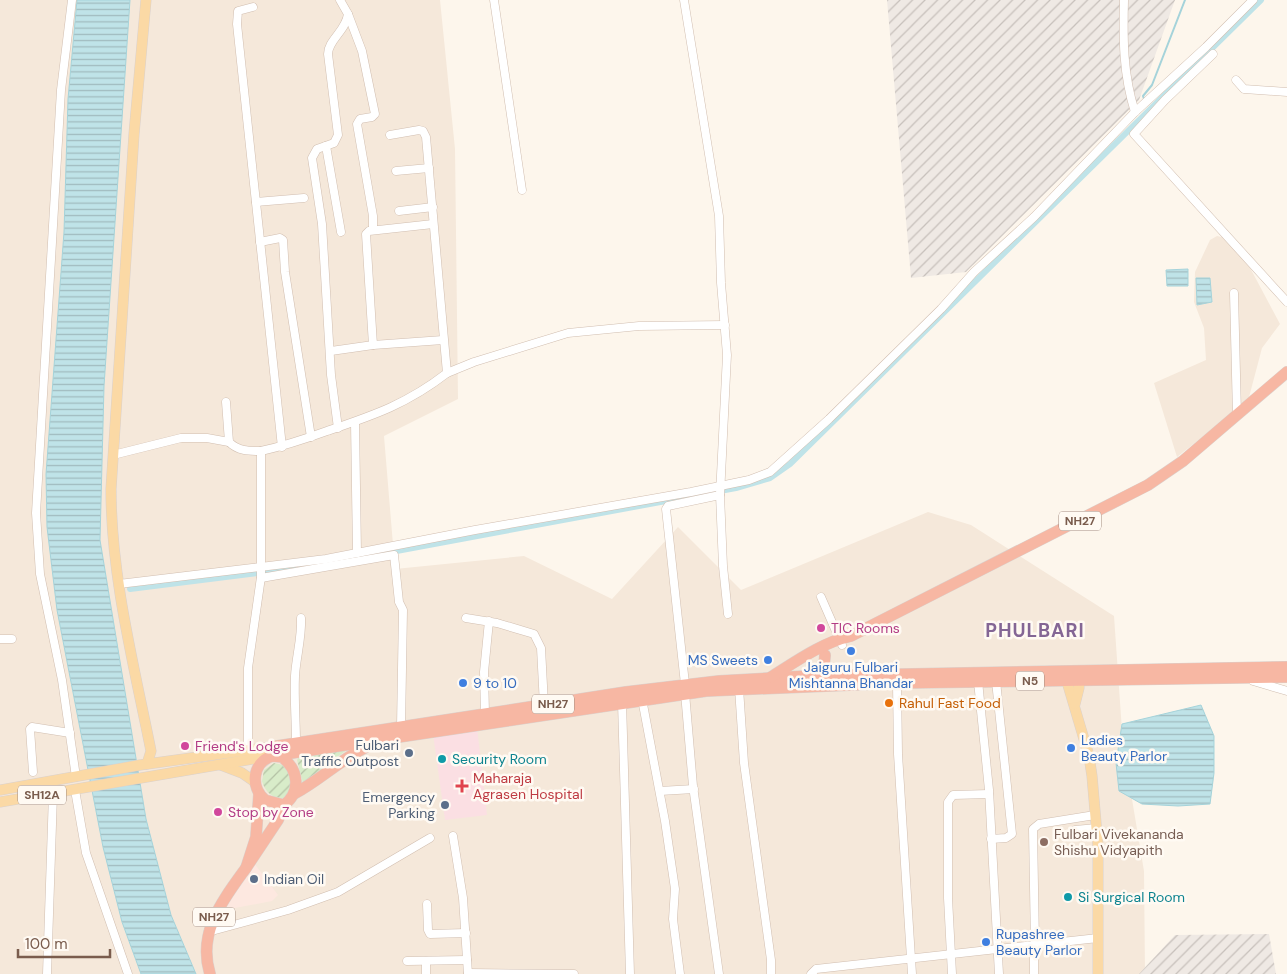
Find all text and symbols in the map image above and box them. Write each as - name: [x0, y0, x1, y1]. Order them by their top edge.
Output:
- road number: NH27: [1059, 512, 1101, 530]
- district label: PHULBARI: [985, 618, 1085, 643]
- place label: TIC Rooms: [831, 619, 900, 637]
- marker: TIC Rooms: [815, 622, 827, 634]
- marker: Jaiguru Fulbari Mishtanna Bhandar: [845, 645, 857, 657]
- place label: MS Sweets: [688, 651, 758, 669]
- marker: MS Sweets: [762, 654, 774, 666]
- place label: Jaiguru Fulbari Mishtanna Bhandar: [789, 658, 913, 692]
- road number: N5: [1016, 671, 1044, 690]
- place label: 9 to 10: [473, 674, 517, 692]
- marker: 9 to 10: [457, 677, 469, 689]
- road number: NH27: [532, 694, 574, 714]
- place label: Rahul Fast Food: [899, 694, 1001, 712]
- marker: Rahul Fast Food: [883, 697, 895, 709]
- place label: Ladies Beauty Parlor: [1081, 731, 1167, 765]
- place label: Fulbari Traffic Outpost: [301, 736, 399, 770]
- place label: Friend's Lodge: [195, 737, 288, 755]
- marker: Friend's Lodge: [179, 740, 191, 752]
- marker: Ladies Beauty Parlor: [1065, 742, 1077, 754]
- marker: Fulbari Traffic Outpost: [403, 747, 415, 759]
- place label: Security Room: [452, 750, 547, 768]
- marker: Security Room: [436, 753, 448, 765]
- place label: Maharaja Agrasen Hospital: [473, 769, 583, 803]
- marker: Maharaja Agrasen Hospital: [455, 779, 469, 793]
- road number: SH12A: [18, 786, 66, 804]
- place label: Emergency Parking: [362, 788, 435, 822]
- marker: Emergency Parking: [439, 799, 451, 811]
- place label: Stop by Zone: [228, 803, 314, 821]
- marker: Stop by Zone: [212, 806, 224, 818]
- place label: Fulbari Vivekananda Shishu Vidyapith: [1054, 825, 1184, 859]
- marker: Fulbari Vivekananda Shishu Vidyapith: [1038, 836, 1050, 848]
- place label: Indian Oil: [264, 870, 324, 888]
- marker: Indian Oil: [248, 873, 260, 885]
- place label: Si Surgical Room: [1078, 888, 1185, 906]
- marker: Si Surgical Room: [1062, 891, 1074, 903]
- road number: NH27: [193, 908, 235, 926]
- place label: Rupashree Beauty Parlor: [996, 925, 1082, 959]
- scale bar: [18, 926, 110, 958]
- text: 100 m: [25, 934, 68, 954]
- marker: Rupashree Beauty Parlor: [980, 936, 992, 948]

